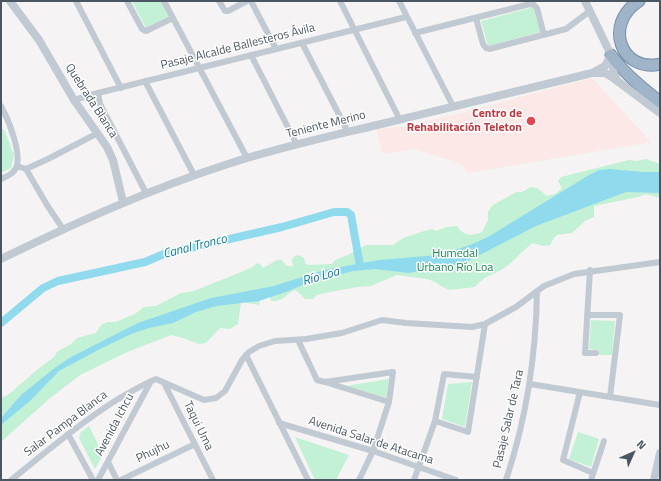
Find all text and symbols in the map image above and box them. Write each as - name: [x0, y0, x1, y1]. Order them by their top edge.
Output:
- street label: Pasaje Alcalde Ballesteros Ávila: [159, 21, 317, 73]
- street label: Quebrada Blanca: [62, 61, 120, 141]
- place label: Centro de Rehabilitación Teleton: [407, 107, 522, 135]
- street label: Teniente Merino: [285, 108, 367, 142]
- marker: Centro de Rehabilitación Teleton: [525, 115, 537, 127]
- water label: Canal Tronco: [161, 232, 229, 262]
- park label: Humedal Urbano Río Loa: [417, 247, 493, 275]
- water label: Río Loa: [301, 264, 341, 290]
- street label: Pasaje Salar de Tara: [491, 368, 527, 470]
- street label: Salar Pampa Blanca: [22, 388, 110, 460]
- street label: Avenida Ichcu: [92, 391, 138, 459]
- street label: Taqui Uma: [180, 399, 216, 453]
- street label: Avenida Salar de Atacama: [307, 414, 435, 468]
- north arrow: [613, 433, 653, 473]
- text: N: [633, 436, 650, 453]
- street label: Phujhu: [134, 438, 172, 466]

